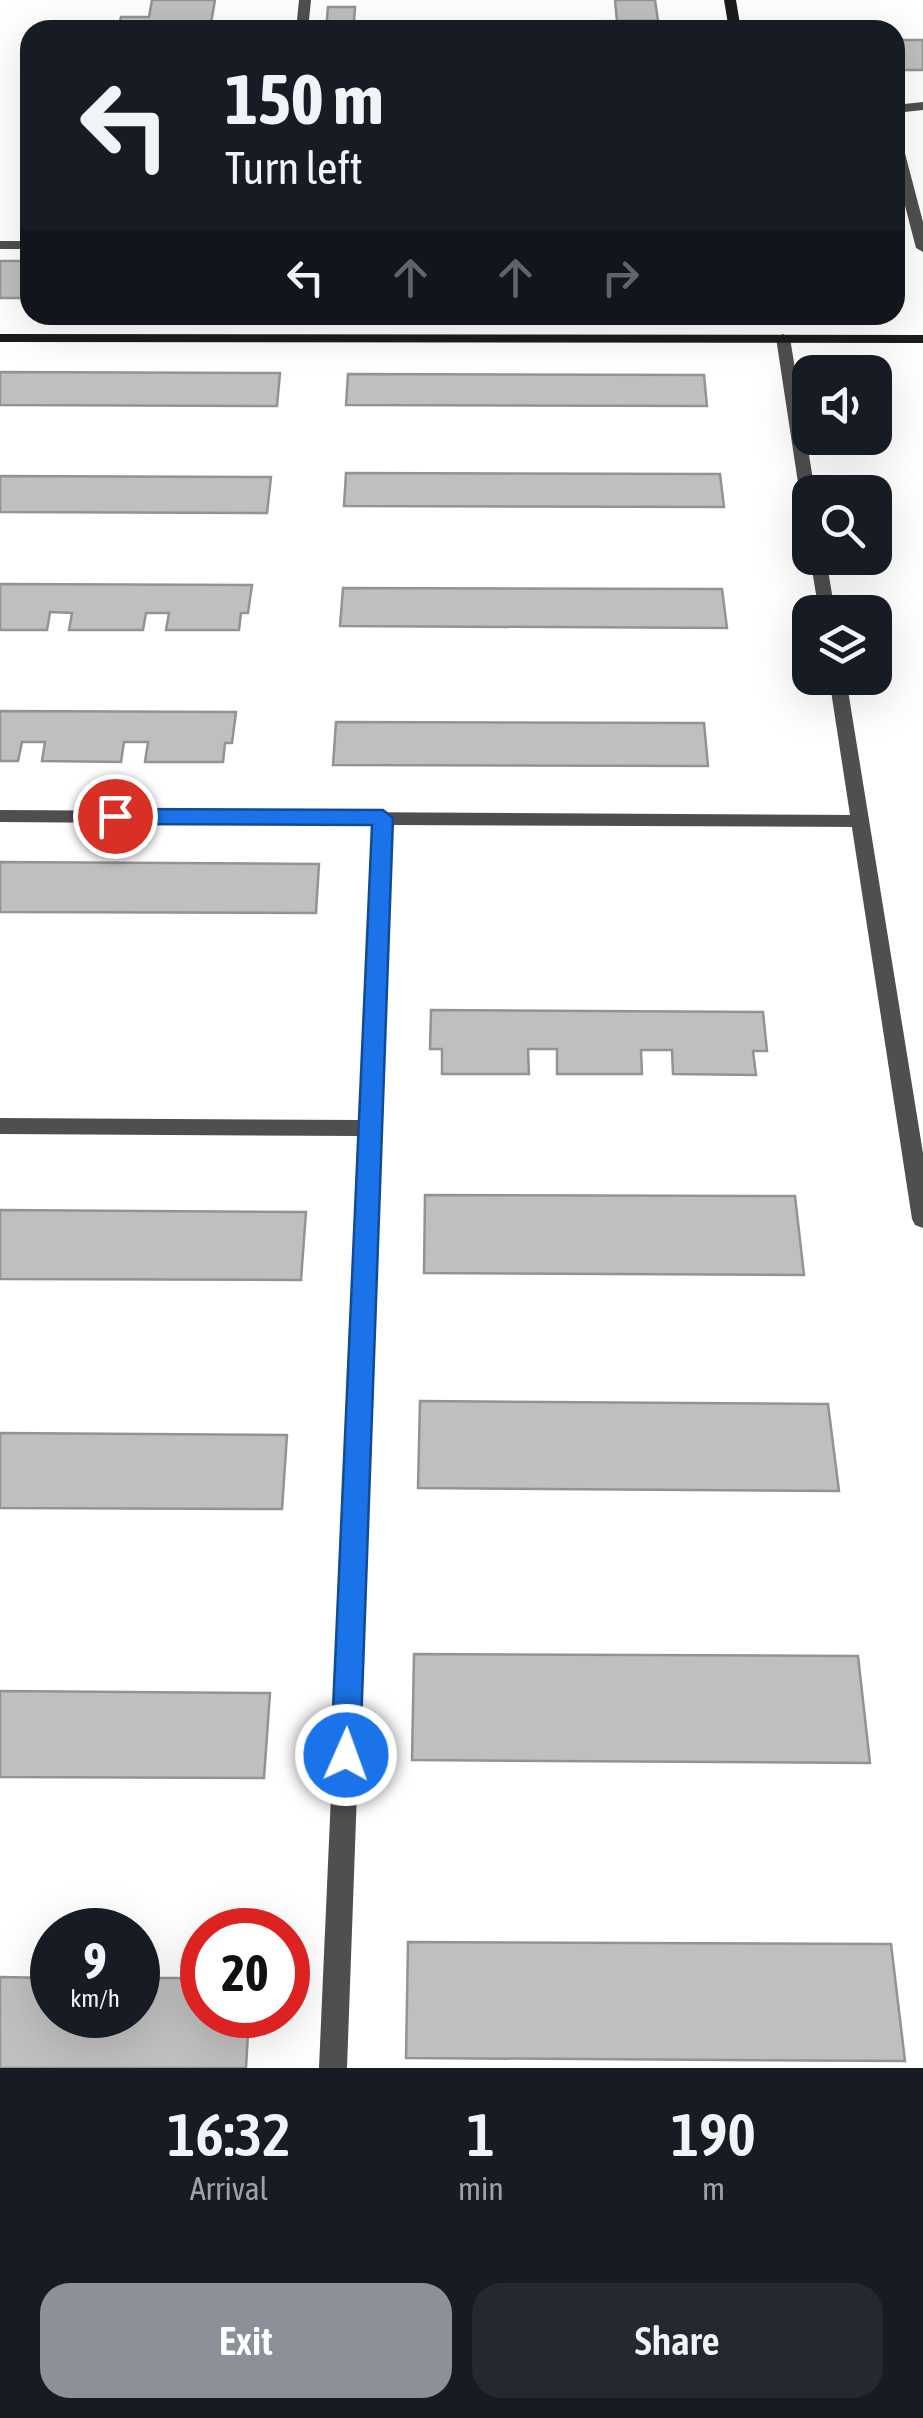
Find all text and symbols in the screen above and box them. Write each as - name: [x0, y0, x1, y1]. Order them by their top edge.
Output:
- text: 150 m: [225, 59, 384, 139]
- icon: left: [60, 60, 190, 190]
- text: Turn left: [225, 142, 363, 194]
- icon: left: [278, 250, 333, 305]
- icon: ahead: [383, 250, 438, 305]
- icon: ahead: [488, 250, 543, 305]
- icon: right: [593, 250, 648, 305]
- map controls: [792, 355, 892, 695]
- button: sound: [792, 355, 892, 455]
- button: search: [792, 475, 892, 575]
- button: layers: [792, 595, 892, 695]
- pin: [73, 774, 158, 859]
- icon: arrive: [88, 789, 143, 844]
- position arrow: [294, 1703, 398, 1807]
- speed limit sign: 20: [180, 1908, 310, 2038]
- text: 9: [83, 1932, 107, 1990]
- text: km/h: [70, 1984, 120, 2012]
- text: 16:32: [167, 2100, 291, 2169]
- text: 1: [467, 2100, 495, 2169]
- text: 190: [671, 2100, 756, 2169]
- text: Arrival: [190, 2170, 268, 2207]
- text: min: [458, 2170, 504, 2207]
- text: m: [702, 2170, 725, 2207]
- button: Exit: [40, 2283, 452, 2398]
- button: Share: [472, 2283, 883, 2398]

